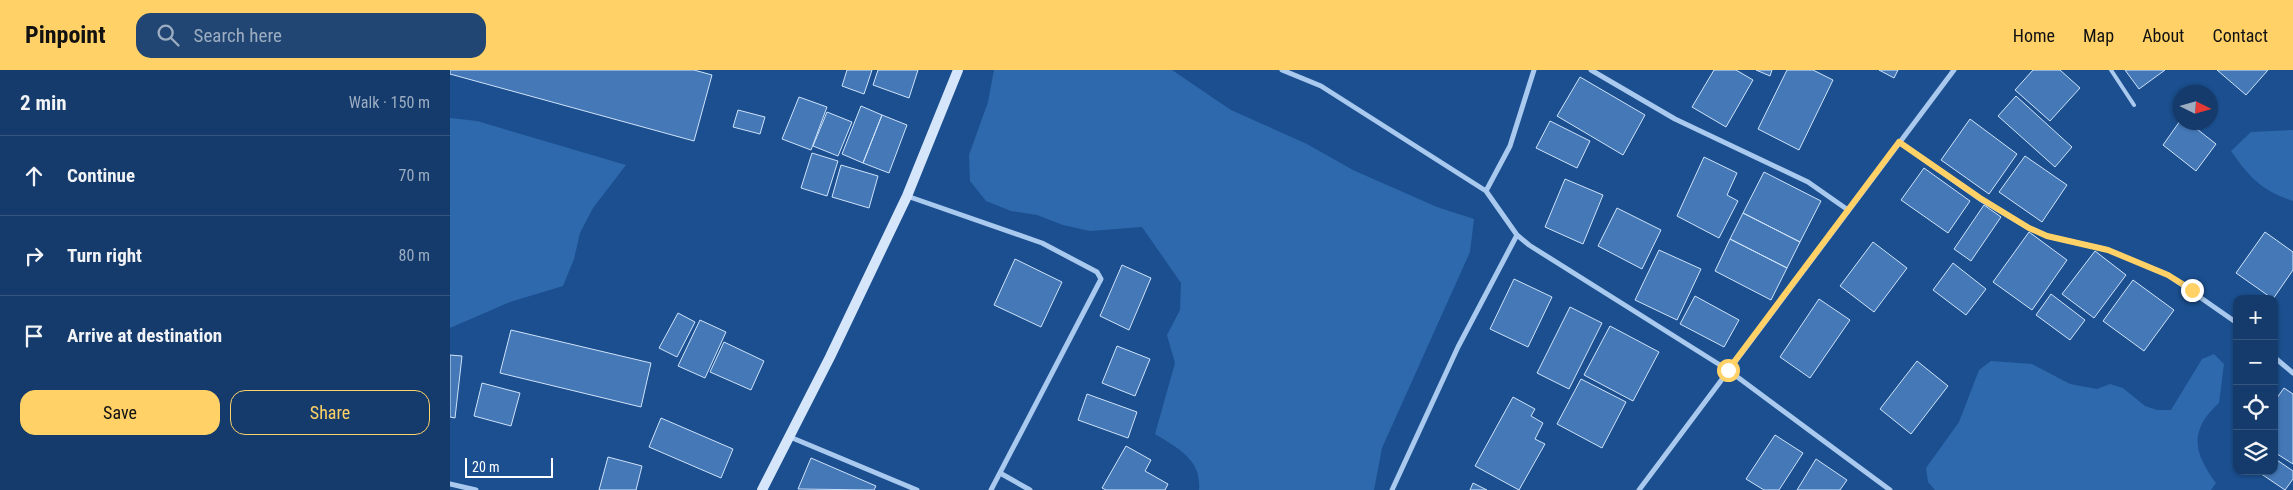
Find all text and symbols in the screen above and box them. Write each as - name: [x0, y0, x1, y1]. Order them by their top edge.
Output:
- search box: [136, 13, 486, 58]
- text: Pinpoint: [25, 21, 106, 49]
- icon: search: [154, 21, 182, 49]
- text: Search here: [194, 24, 282, 47]
- text: Home: [2013, 25, 2055, 46]
- text: Map: [2083, 25, 2114, 46]
- text: About: [2142, 25, 2184, 46]
- text: Contact: [2212, 25, 2268, 46]
- north arrow: [2173, 85, 2218, 130]
- text: 2 min: [20, 91, 67, 115]
- text: Walk · 150 m: [349, 93, 430, 112]
- icon: ahead: [20, 162, 48, 190]
- text: Continue: [67, 164, 135, 187]
- text: 70 m: [398, 166, 430, 185]
- icon: right: [20, 242, 48, 270]
- text: Turn right: [67, 244, 142, 267]
- text: 80 m: [398, 246, 430, 265]
- route end: [2181, 279, 2204, 302]
- map controls: [2233, 295, 2278, 475]
- button: +: [2233, 295, 2278, 340]
- icon: arrive: [20, 322, 48, 350]
- text: Arrive at destination: [67, 324, 222, 347]
- button: −: [2233, 340, 2278, 385]
- route start: [1717, 359, 1740, 382]
- button: locate: [2233, 385, 2278, 430]
- button: Save: [20, 390, 220, 435]
- button: Share: [230, 390, 430, 435]
- button: layers: [2233, 430, 2278, 475]
- scale bar: [465, 455, 552, 478]
- text: 20 m: [472, 459, 500, 475]

